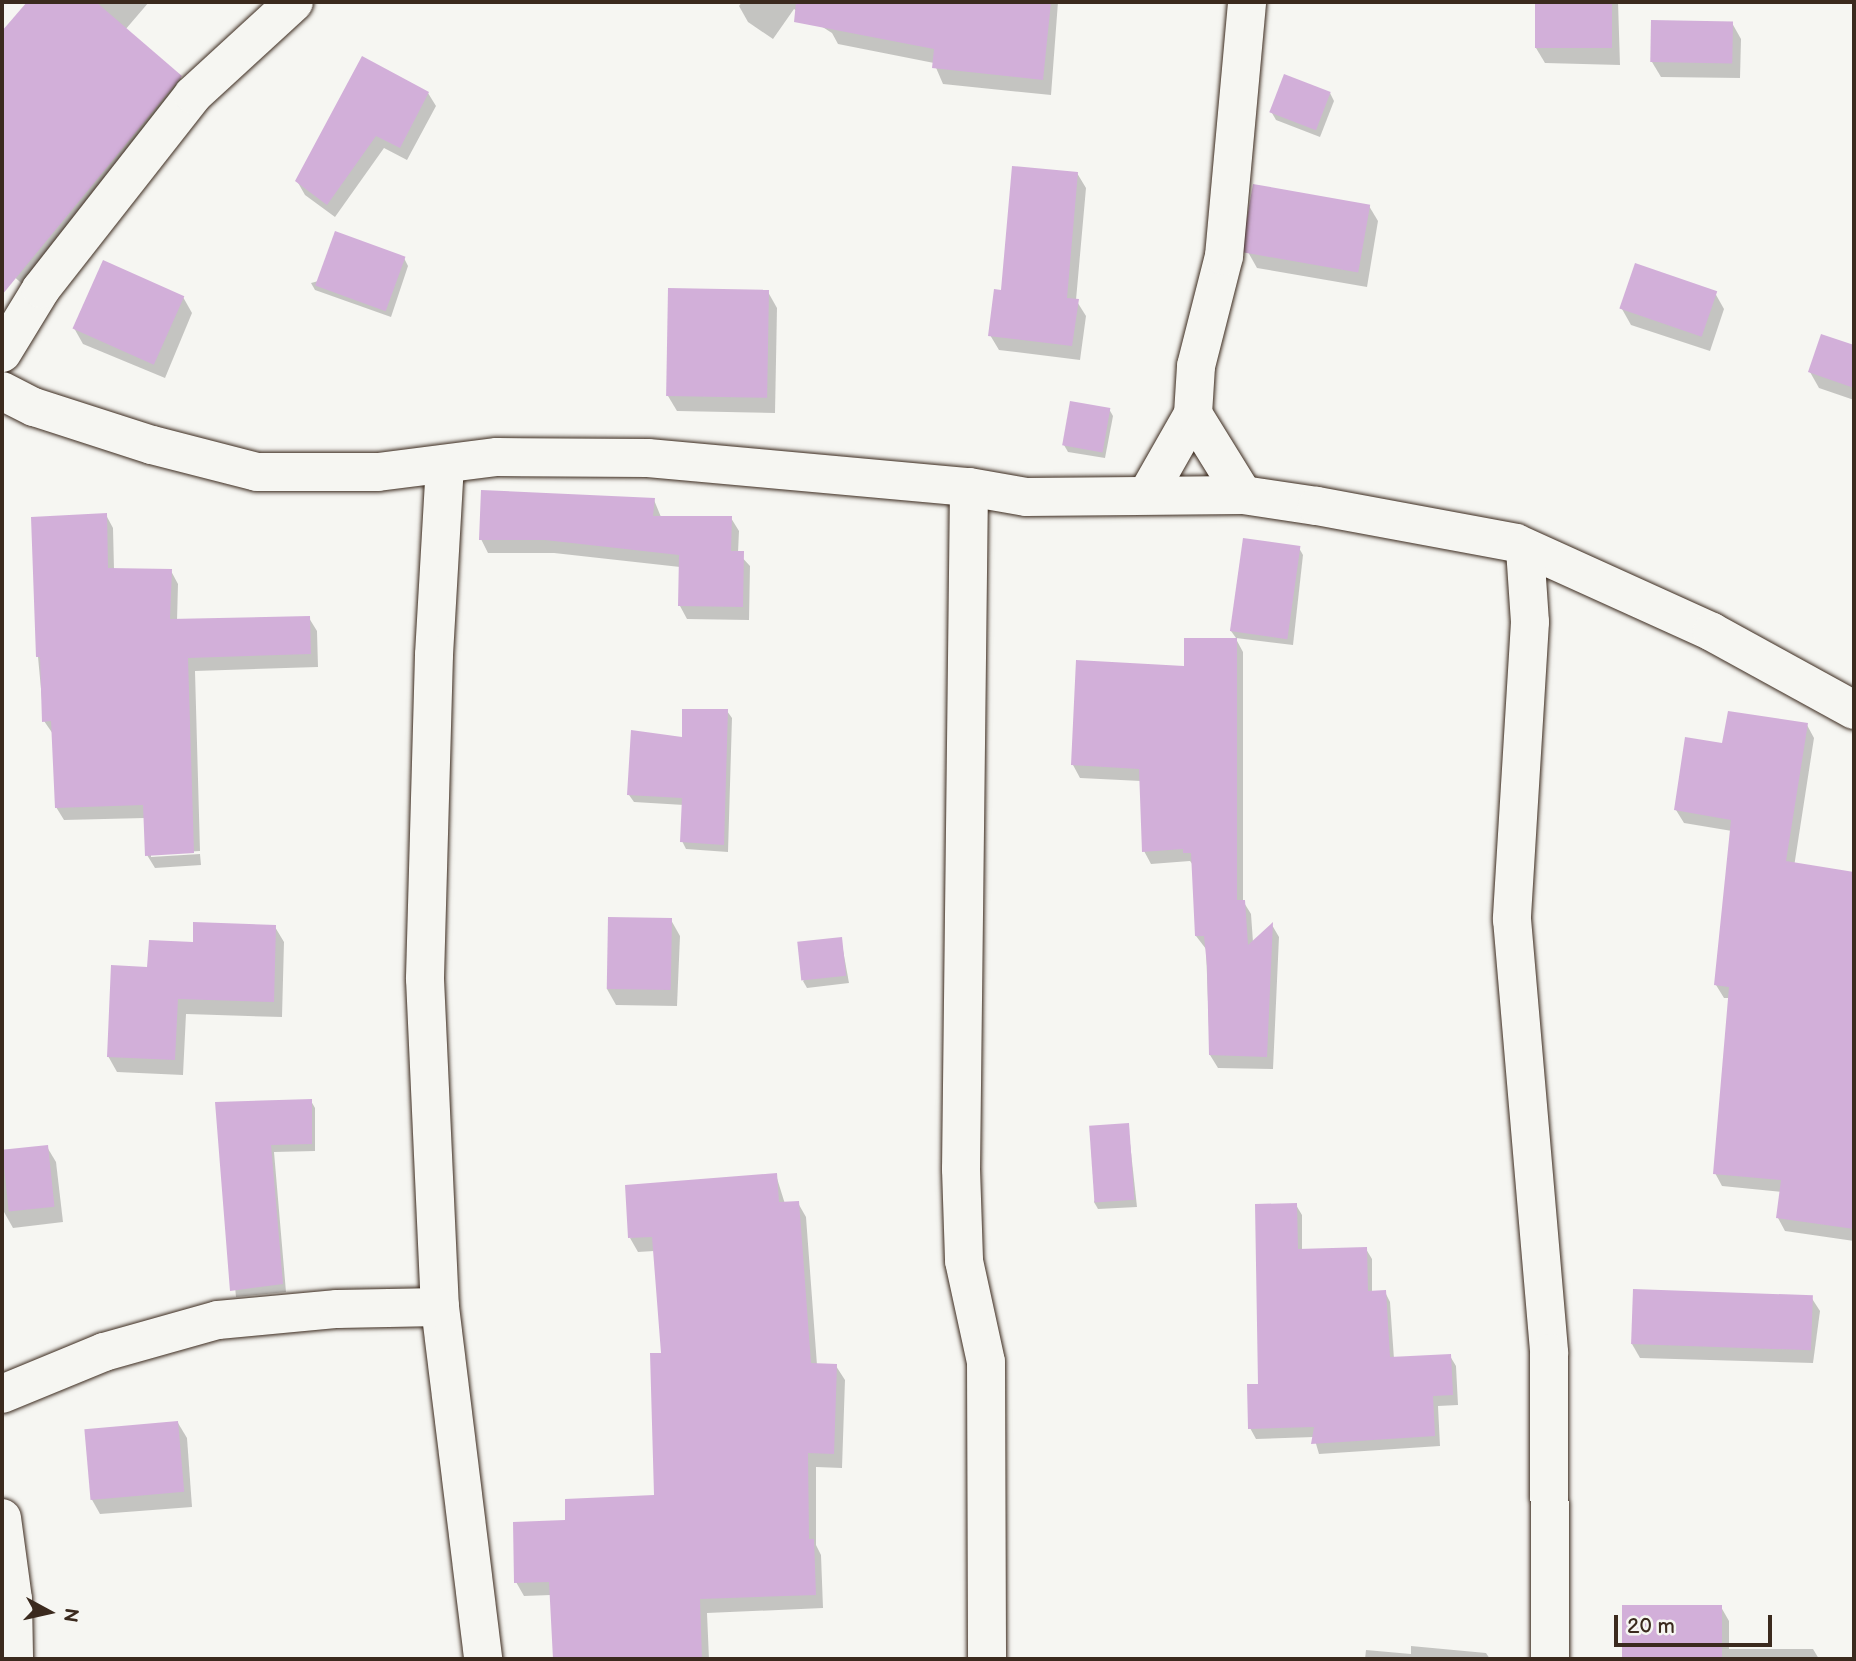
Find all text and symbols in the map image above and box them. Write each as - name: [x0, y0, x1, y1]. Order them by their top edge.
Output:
- north arrow: [14, 1577, 84, 1647]
- scale bar: [1618, 1602, 1776, 1646]
- text: N: [58, 1606, 83, 1624]
- text: 20 m: [1627, 1614, 1675, 1639]

